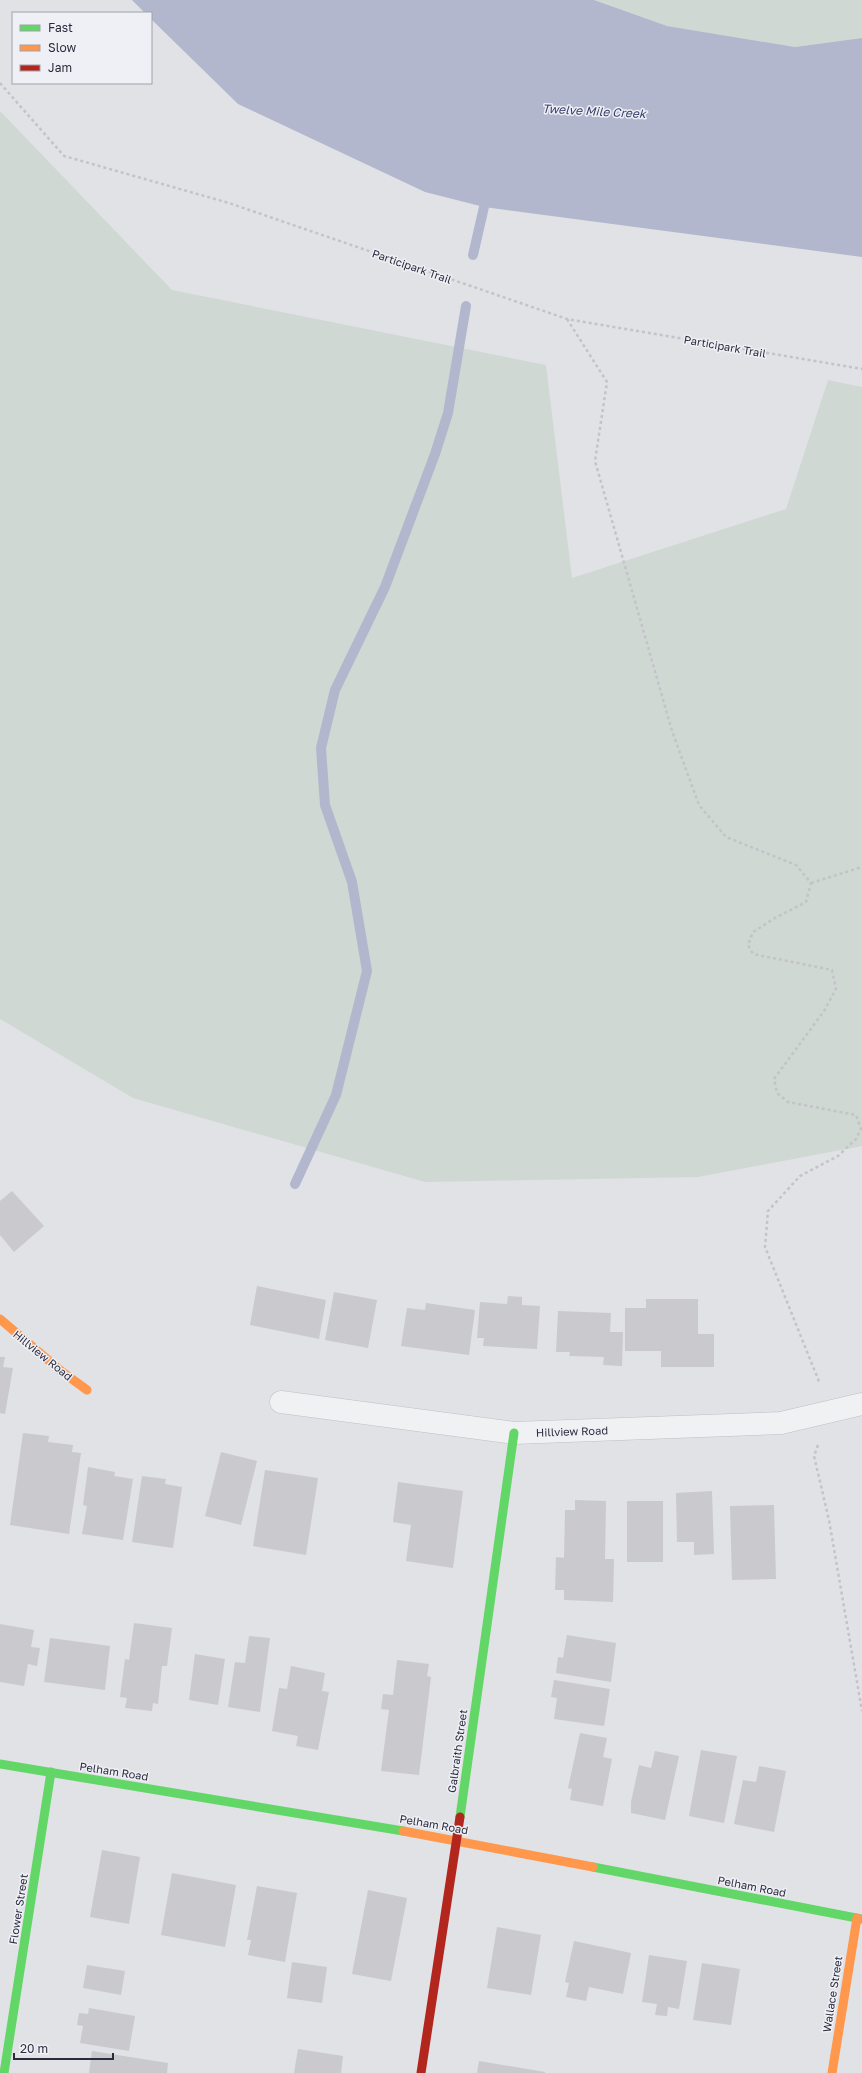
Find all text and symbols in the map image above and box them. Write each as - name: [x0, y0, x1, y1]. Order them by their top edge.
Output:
- legend: [12, 12, 152, 84]
- text: Fast: [48, 20, 73, 35]
- text: Slow: [48, 40, 76, 55]
- text: Jam: [48, 60, 72, 75]
- water label: Twelve Mile Creek: [542, 101, 647, 121]
- street label: Participark Trail: [371, 246, 454, 286]
- street label: Participark Trail: [683, 332, 767, 360]
- street label: Hillview Road: [11, 1327, 75, 1383]
- street label: Hillview Road: [536, 1423, 608, 1439]
- street label: Galbraith Street: [445, 1708, 469, 1794]
- street label: Pelham Road: [79, 1759, 149, 1783]
- street label: Pelham Road: [399, 1812, 469, 1836]
- street label: Flower Street: [6, 1873, 30, 1945]
- street label: Pelham Road: [717, 1873, 787, 1899]
- street label: Wallace Street: [820, 1955, 844, 2033]
- scale bar: [14, 2035, 113, 2061]
- text: 20 m: [20, 2041, 48, 2056]

